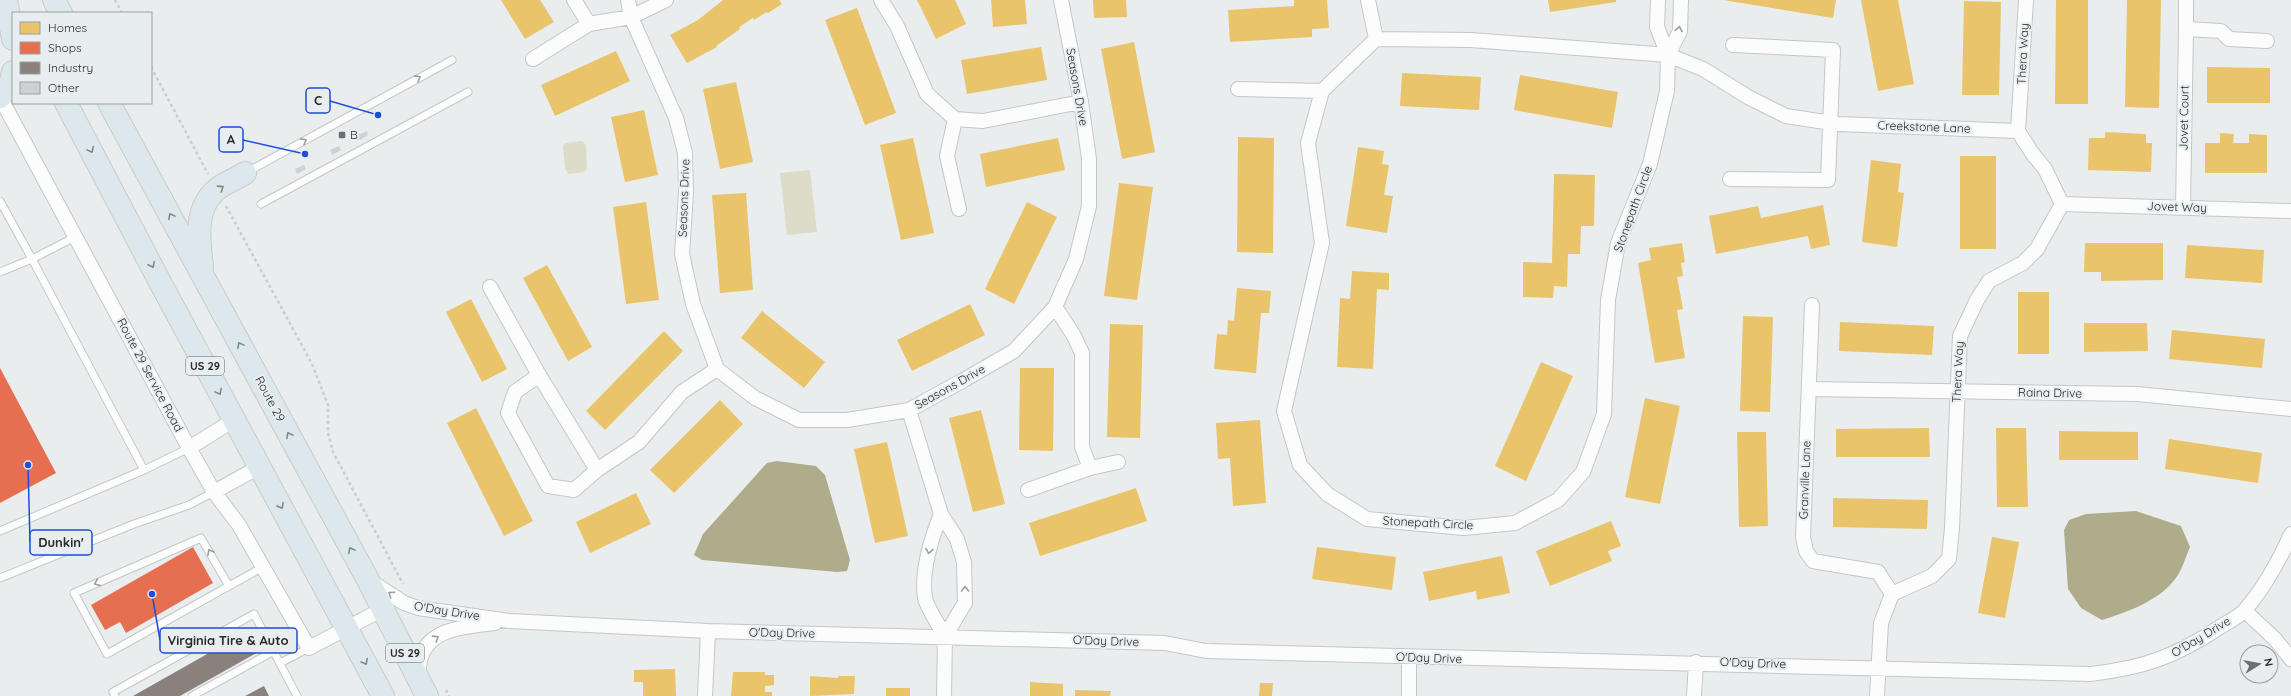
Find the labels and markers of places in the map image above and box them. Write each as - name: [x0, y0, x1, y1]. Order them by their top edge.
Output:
- callout: C: [306, 88, 330, 113]
- callout: A: [219, 127, 243, 152]
- place label: B: [350, 127, 358, 142]
- marker: B: [337, 130, 347, 140]
- callout: Dunkin': [30, 530, 92, 555]
- callout: Virginia Tire & Auto: [160, 628, 297, 653]

